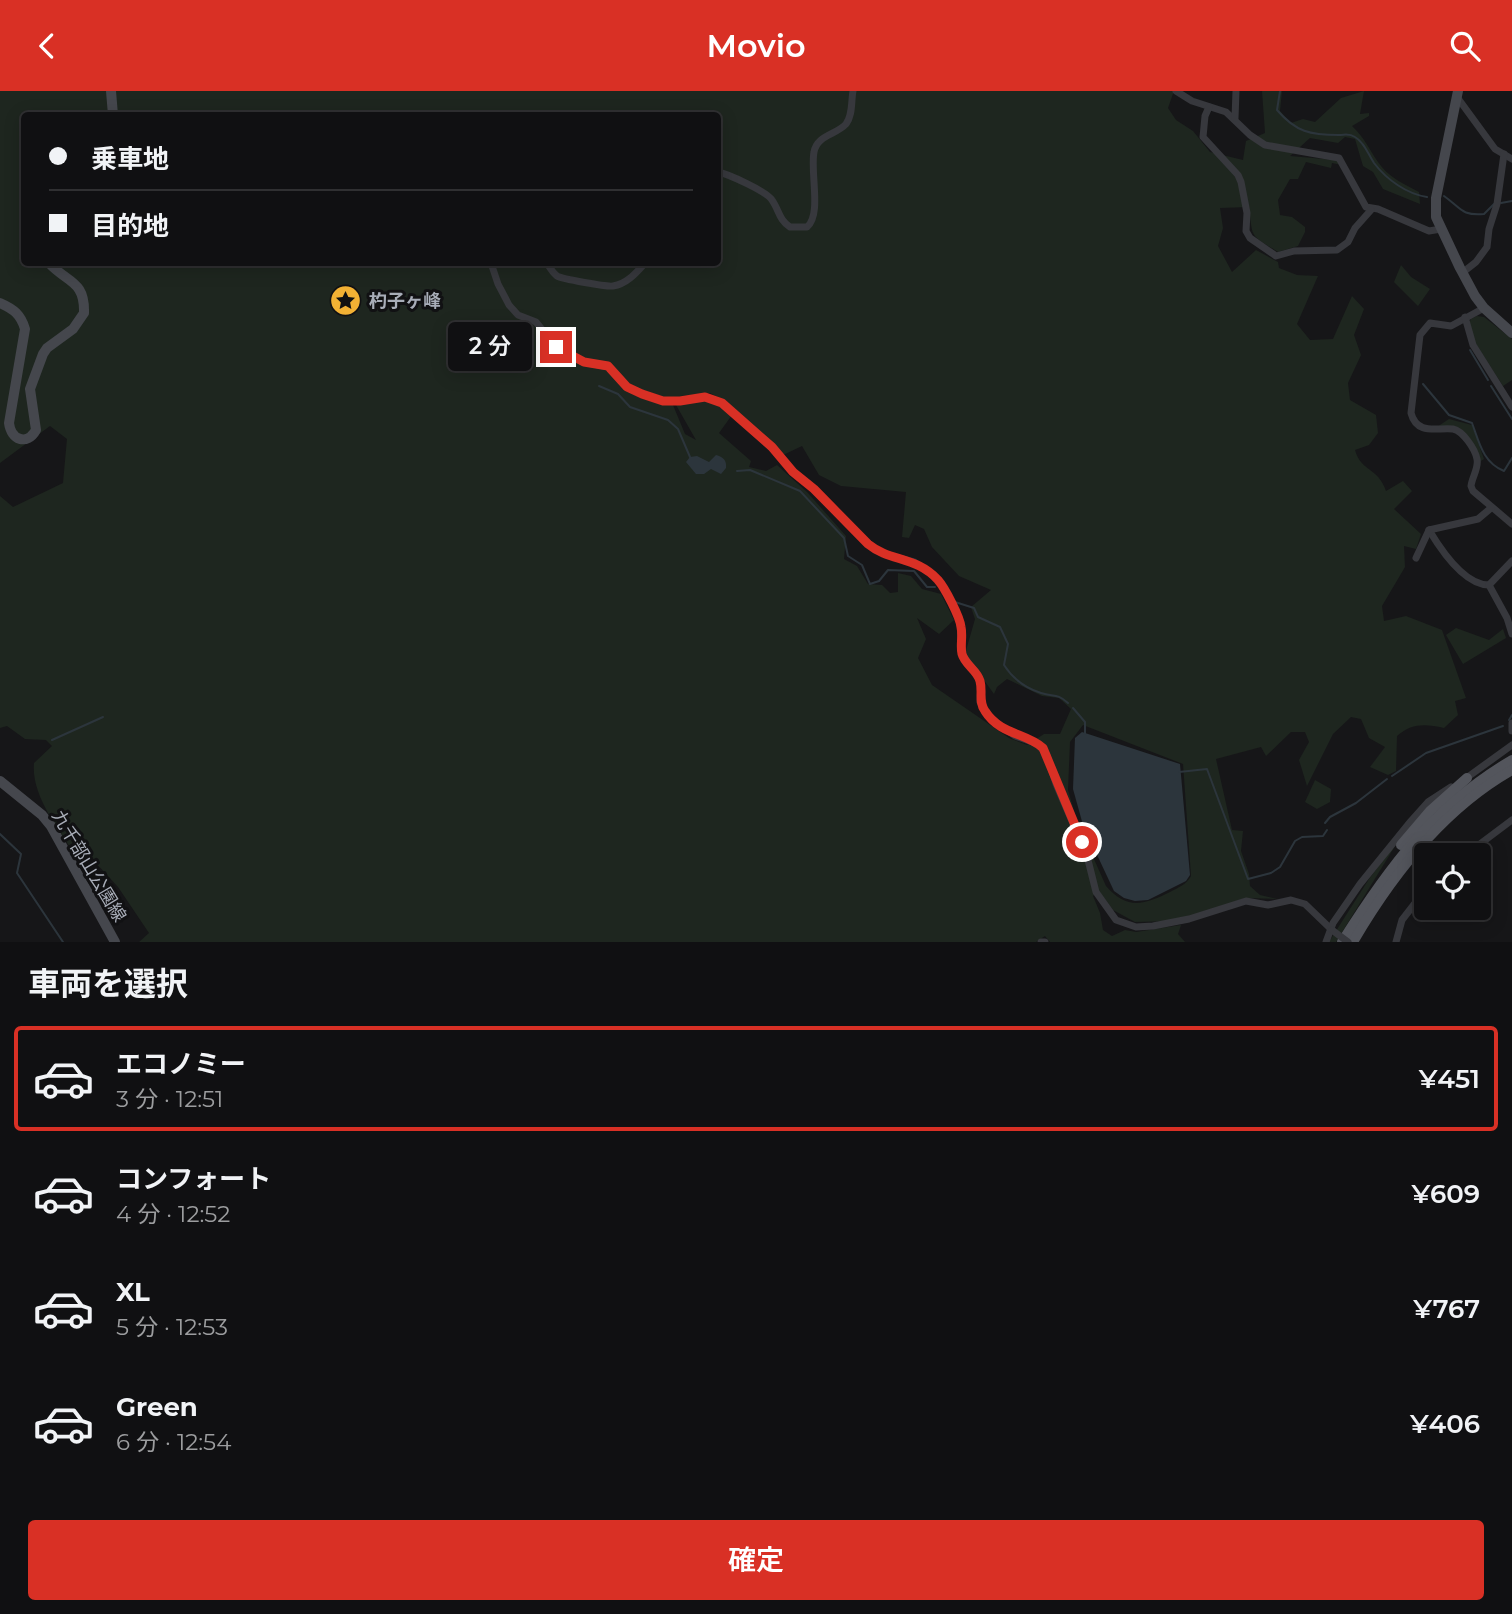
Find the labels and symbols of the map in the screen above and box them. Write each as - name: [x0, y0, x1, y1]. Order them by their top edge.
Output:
- place icon: 杓子ヶ峰: [329, 284, 363, 318]
- place label: 杓子ヶ峰: [369, 290, 441, 312]
- callout: 2 分: [448, 323, 532, 371]
- route end: [540, 331, 572, 363]
- street label: 九千部山公園線: [47, 806, 131, 926]
- route start: [1066, 826, 1098, 858]

